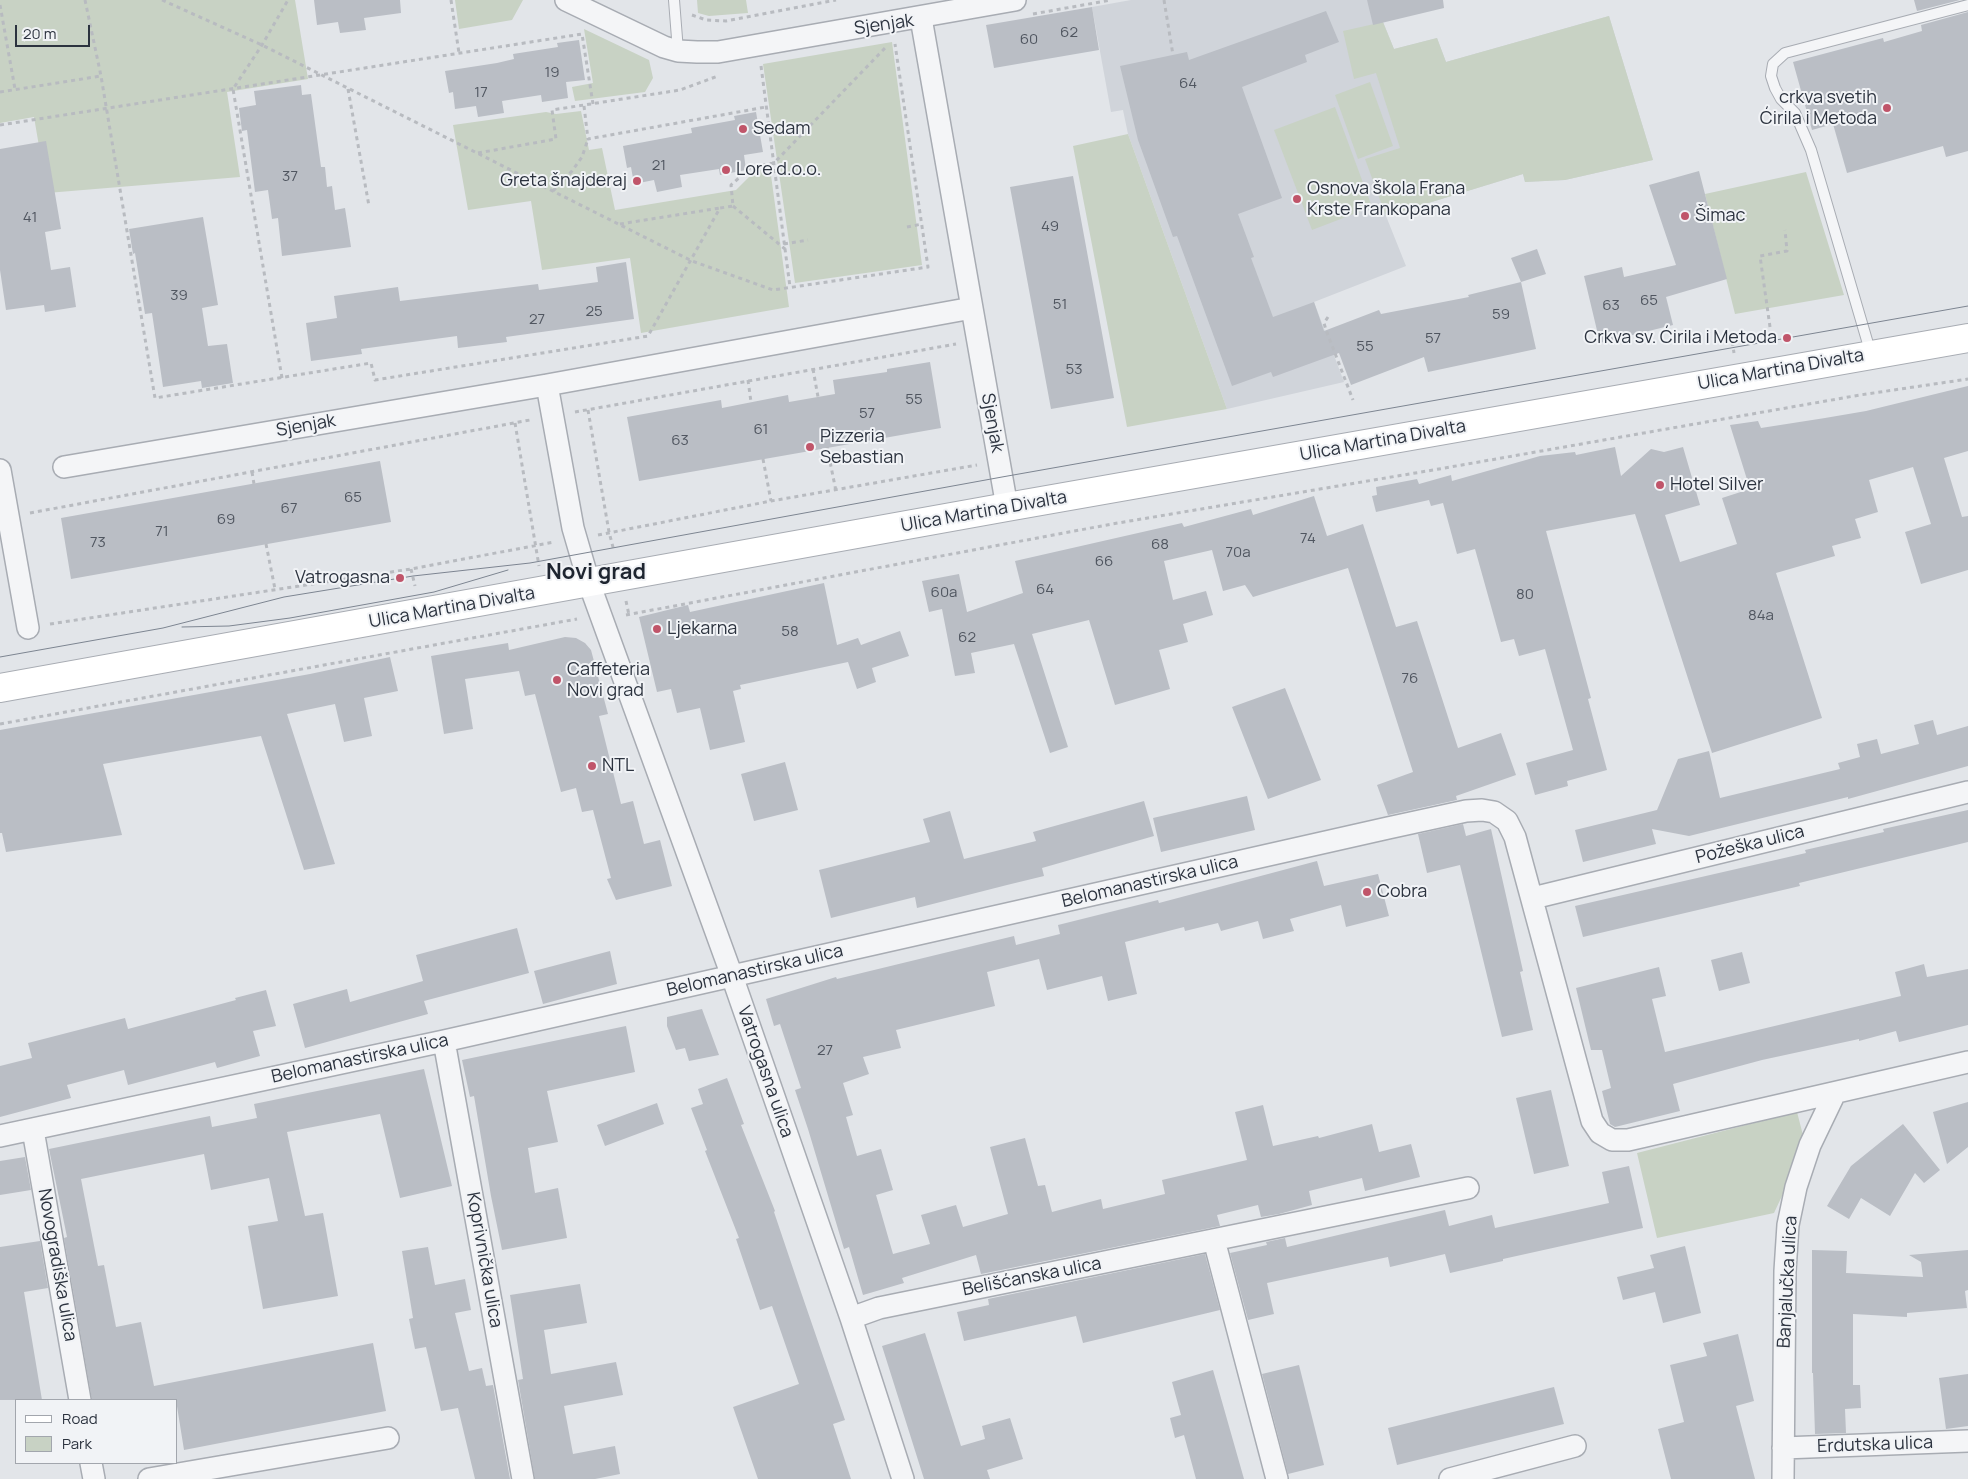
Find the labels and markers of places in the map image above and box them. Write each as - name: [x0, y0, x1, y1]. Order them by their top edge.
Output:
- place label: crkva svetih Ćirila i Metoda: [1760, 87, 1877, 130]
- marker: crkva svetih Ćirila i Metoda: [1881, 102, 1893, 114]
- place label: Sedam: [753, 118, 811, 140]
- marker: Sedam: [737, 123, 749, 135]
- place label: Lore d.o.o.: [736, 159, 821, 181]
- marker: Lore d.o.o.: [720, 164, 732, 176]
- place label: Greta šnajderaj: [500, 170, 627, 192]
- marker: Greta šnajderaj: [631, 175, 643, 187]
- place label: Osnova škola Frana Krste Frankopana: [1307, 178, 1465, 220]
- marker: Osnova škola Frana Krste Frankopana: [1291, 193, 1303, 205]
- place label: Šimac: [1695, 205, 1746, 227]
- marker: Šimac: [1679, 210, 1691, 222]
- place label: Crkva sv. Ćirila i Metoda: [1584, 327, 1777, 349]
- marker: Crkva sv. Ćirila i Metoda: [1781, 332, 1793, 344]
- place label: Pizzeria Sebastian: [820, 426, 904, 468]
- marker: Pizzeria Sebastian: [804, 441, 816, 453]
- place label: Hotel Silver: [1670, 474, 1763, 496]
- marker: Hotel Silver: [1654, 479, 1666, 491]
- place label: Vatrogasna: [295, 567, 390, 589]
- marker: Vatrogasna: [394, 572, 406, 584]
- place label: Ljekarna: [667, 618, 737, 640]
- marker: Ljekarna: [651, 623, 663, 635]
- place label: Caffeteria Novi grad: [567, 659, 650, 702]
- marker: Caffeteria Novi grad: [551, 674, 563, 686]
- place label: NTL: [602, 755, 634, 777]
- marker: NTL: [586, 760, 598, 772]
- place label: Cobra: [1377, 881, 1427, 903]
- marker: Cobra: [1361, 886, 1373, 898]

